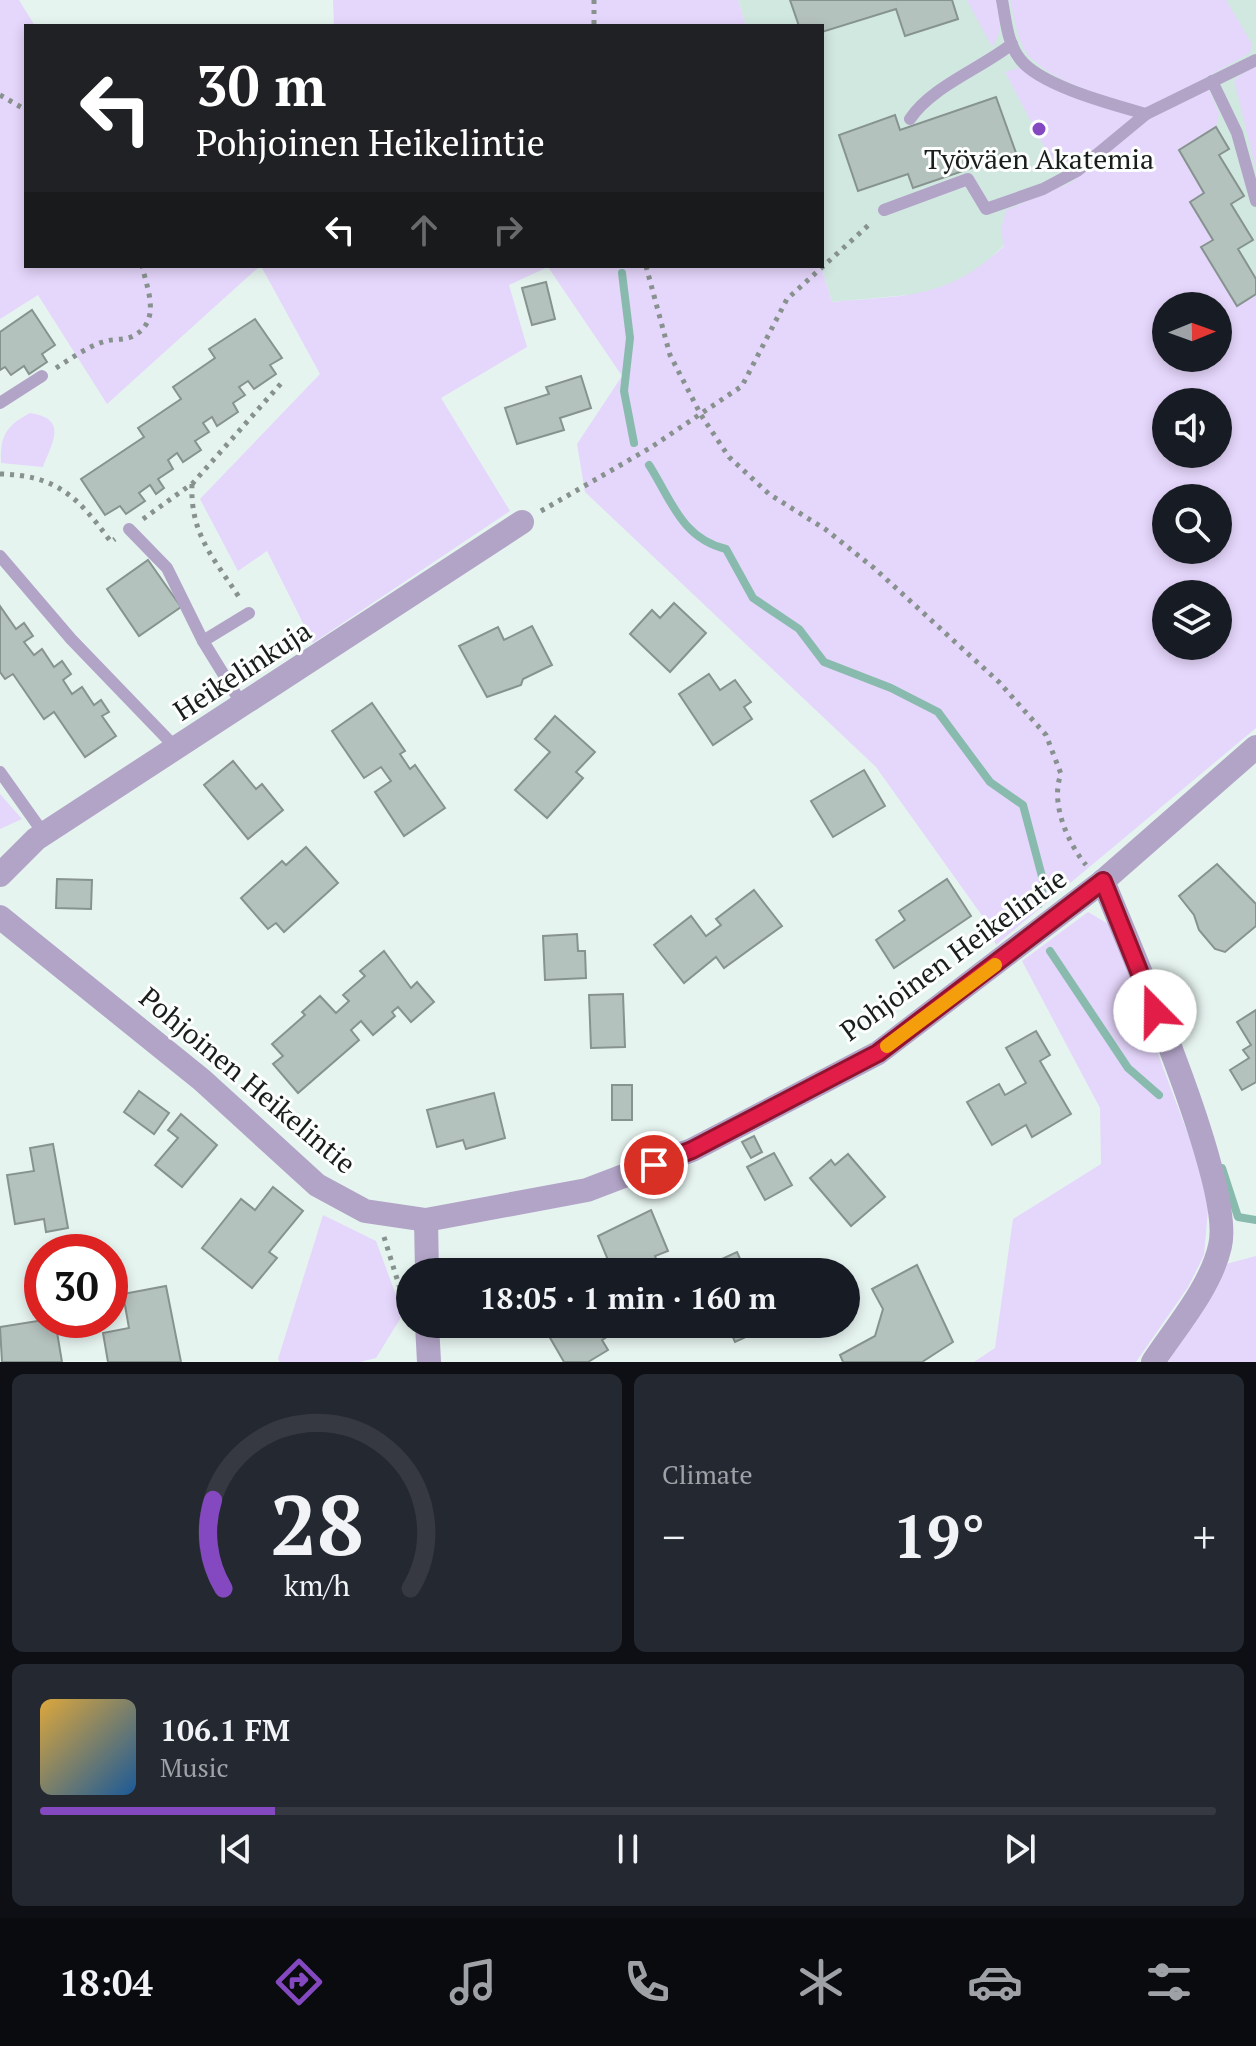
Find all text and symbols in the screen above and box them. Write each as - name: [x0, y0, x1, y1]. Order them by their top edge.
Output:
- text: 30 m: [196, 48, 326, 122]
- icon: left: [64, 56, 168, 160]
- text: Pohjoinen Heikelintie: [196, 119, 545, 166]
- marker: Työväen Akatemia: [1030, 120, 1048, 138]
- place label: Työväen Akatemia: [924, 140, 1154, 177]
- icon: left: [318, 208, 362, 252]
- icon: ahead: [402, 208, 446, 252]
- icon: right: [486, 208, 530, 252]
- north arrow: [1152, 292, 1232, 372]
- map controls: [1152, 292, 1232, 660]
- button: sound: [1152, 388, 1232, 468]
- button: search: [1152, 484, 1232, 564]
- button: layers: [1152, 580, 1232, 660]
- street label: Heikelinkuja: [166, 612, 318, 728]
- street label: Pohjoinen Heikelintie: [832, 859, 1074, 1049]
- position arrow: [1113, 969, 1197, 1053]
- street label: Pohjoinen Heikelintie: [132, 979, 364, 1181]
- pin: [620, 1131, 688, 1199]
- icon: arrive: [632, 1143, 676, 1187]
- speed limit sign: 30: [24, 1234, 128, 1338]
- text: 18:05 · 1 min · 160 m: [480, 1278, 776, 1318]
- text: Climate: [662, 1457, 753, 1491]
- text: 28: [270, 1469, 364, 1579]
- text: 19°: [893, 1496, 985, 1575]
- text: −: [662, 1507, 685, 1566]
- text: +: [1193, 1507, 1216, 1566]
- text: km/h: [284, 1566, 350, 1604]
- text: 106.1 FM: [160, 1710, 290, 1750]
- text: Music: [160, 1750, 229, 1784]
- icon: previous: [214, 1827, 258, 1871]
- icon: pause: [606, 1827, 650, 1871]
- icon: next: [998, 1827, 1042, 1871]
- icon: directions: [271, 1954, 327, 2010]
- icon: music: [445, 1954, 501, 2010]
- icon: phone: [619, 1954, 675, 2010]
- icon: climate: [793, 1954, 849, 2010]
- icon: car: [967, 1954, 1023, 2010]
- icon: filters: [1141, 1954, 1197, 2010]
- text: 18:04: [59, 1959, 153, 2006]

